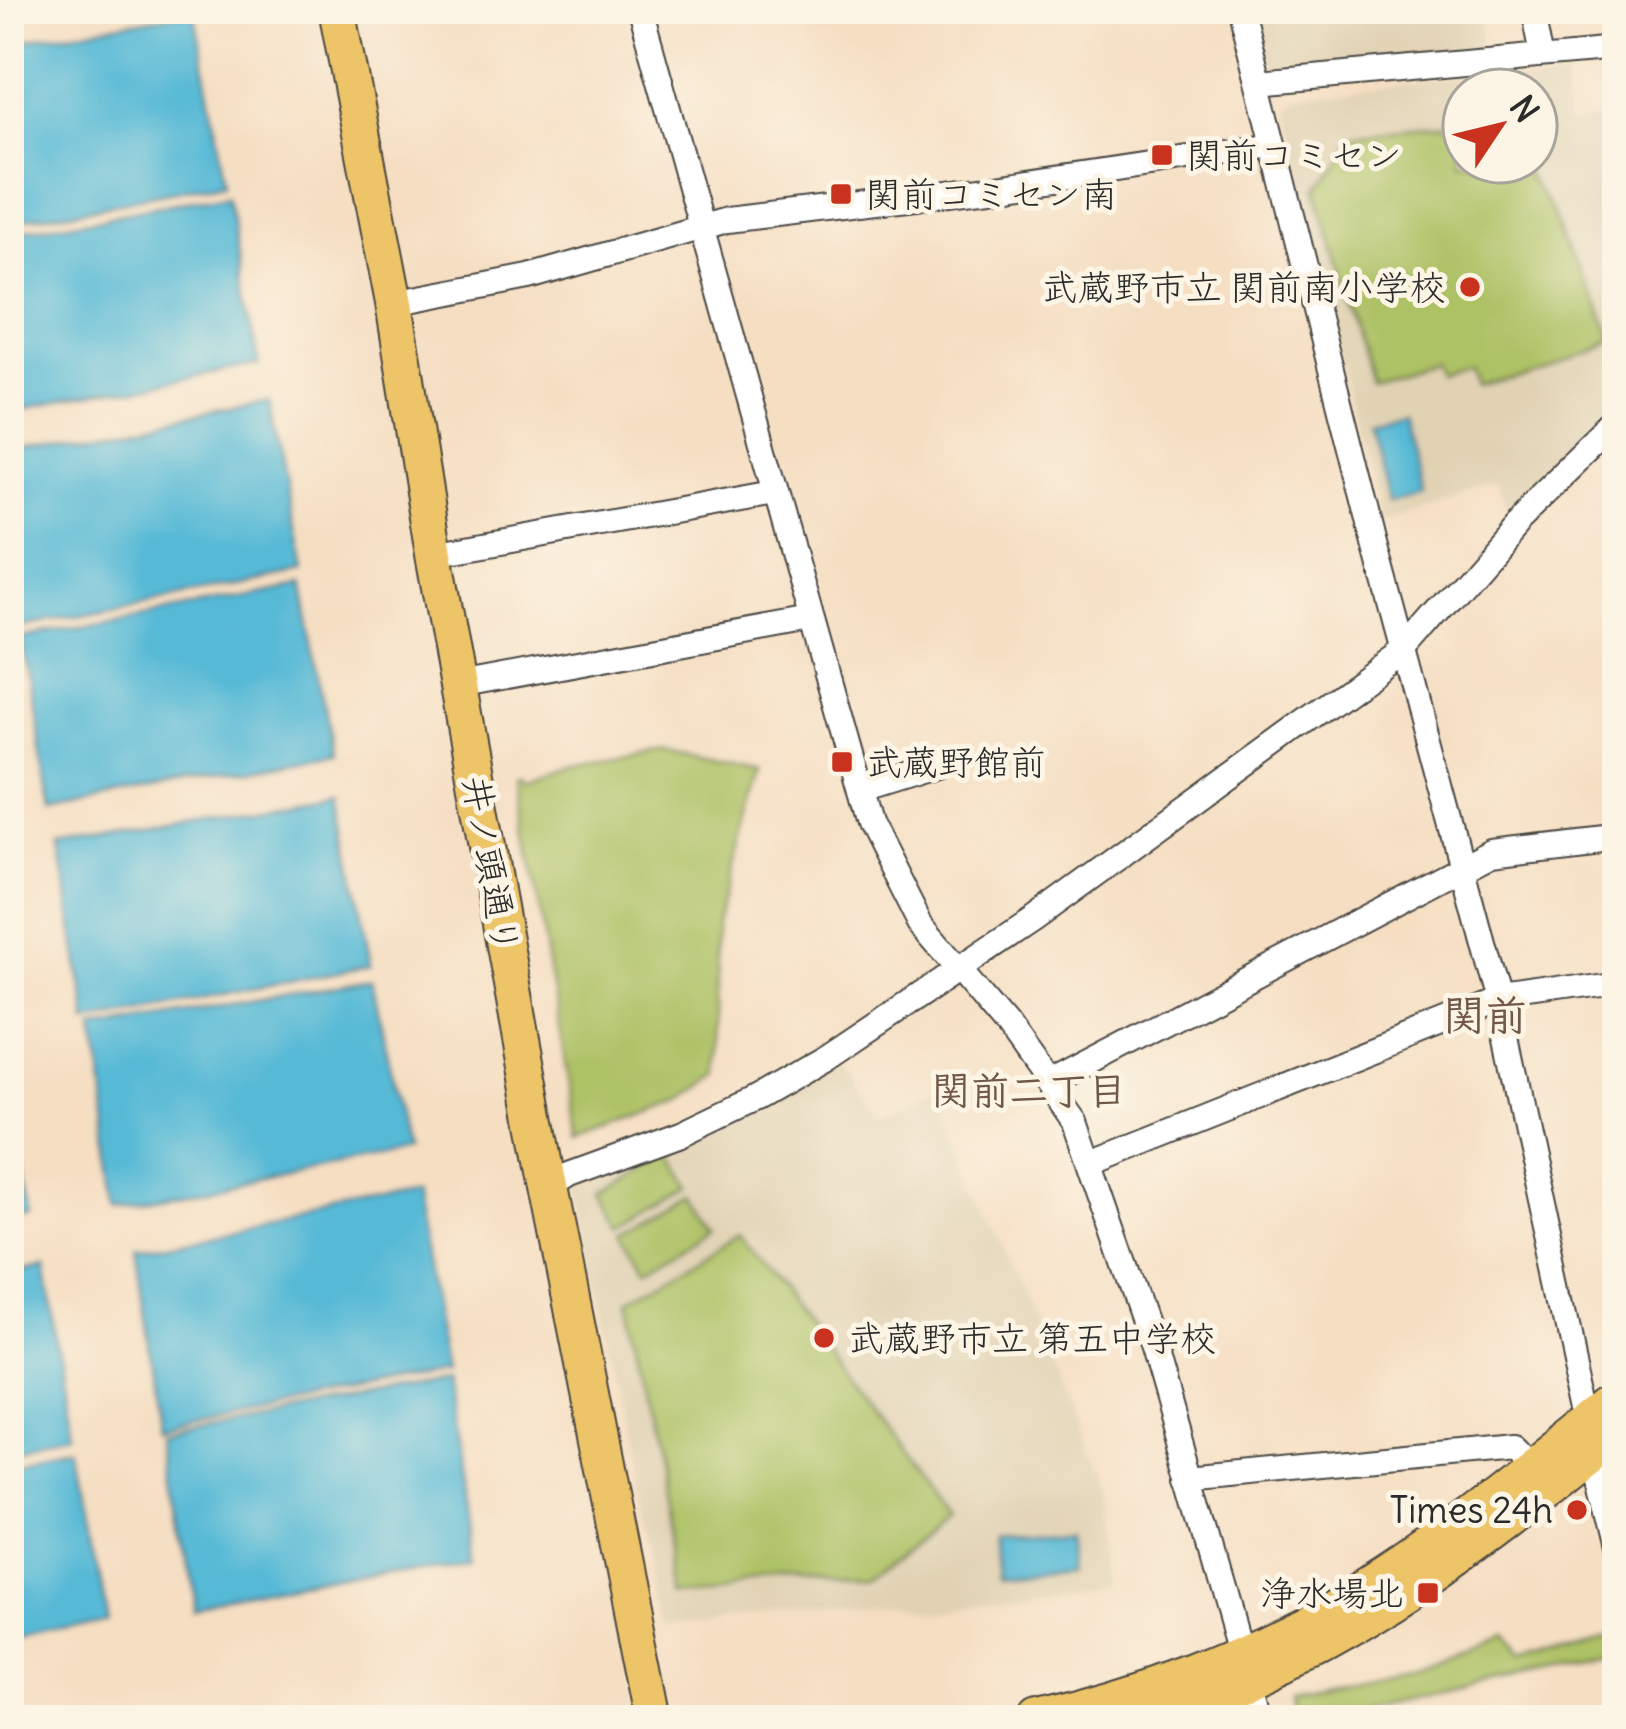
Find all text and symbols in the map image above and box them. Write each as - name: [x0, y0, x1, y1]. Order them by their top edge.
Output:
- north arrow: [1440, 66, 1560, 186]
- text: N: [1501, 87, 1548, 130]
- place label: 関前コミセン: [1186, 133, 1402, 178]
- marker: 関前コミセン: [1149, 142, 1175, 168]
- place label: 関前コミセン南: [865, 172, 1117, 217]
- marker: 関前コミセン南: [828, 181, 854, 207]
- place label: 武蔵野市立 関前南小学校: [1041, 265, 1446, 310]
- marker: 武蔵野市立 関前南小学校: [1457, 274, 1483, 300]
- place label: 武蔵野館前: [866, 740, 1046, 785]
- marker: 武蔵野館前: [829, 749, 855, 775]
- street label: 井ノ頭通り: [453, 772, 529, 958]
- district label: 関前: [1443, 989, 1527, 1041]
- district label: 関前二丁目: [931, 1066, 1127, 1115]
- place label: 武蔵野市立 第五中学校: [848, 1316, 1217, 1361]
- marker: 武蔵野市立 第五中学校: [811, 1325, 837, 1351]
- place label: Times 24h: [1389, 1488, 1553, 1533]
- marker: Times 24h: [1564, 1497, 1590, 1523]
- place label: 浄水場北: [1260, 1571, 1404, 1616]
- marker: 浄水場北: [1415, 1580, 1441, 1606]

